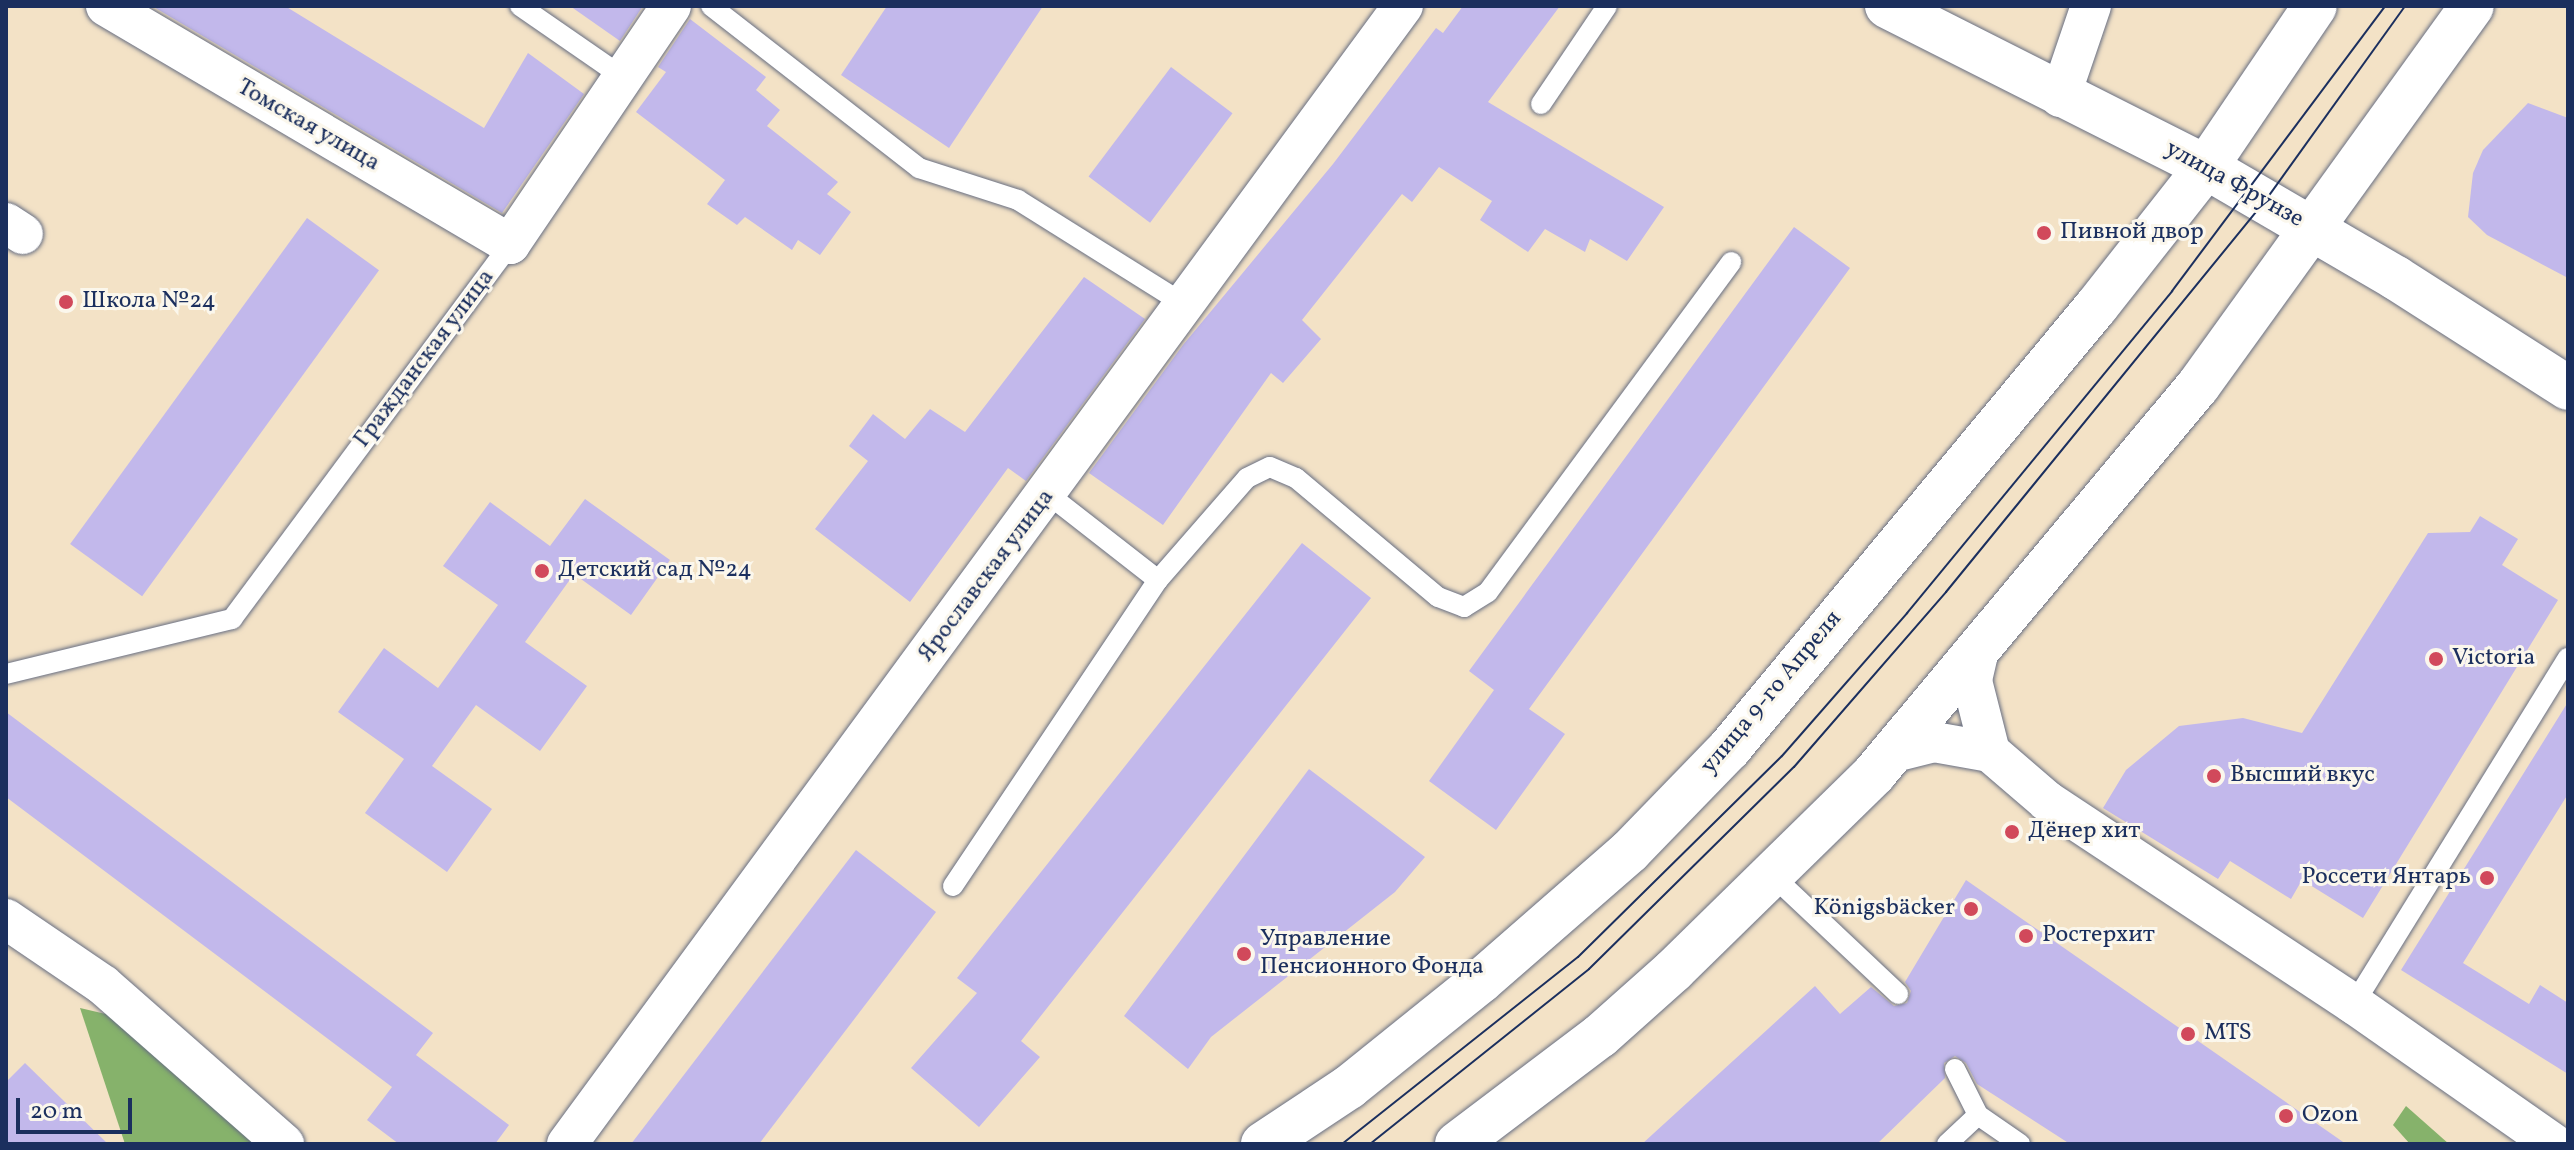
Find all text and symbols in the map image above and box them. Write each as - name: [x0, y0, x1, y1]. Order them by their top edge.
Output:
- street label: Томская улица: [231, 73, 385, 179]
- street label: улица Фрунзе: [2160, 135, 2308, 235]
- place label: Пивной двор: [2060, 219, 2204, 247]
- marker: Пивной двор: [2035, 224, 2053, 242]
- street label: Гражданская улица: [348, 264, 502, 454]
- place label: Школа №24: [82, 288, 216, 316]
- marker: Школа №24: [57, 293, 75, 311]
- street label: Ярославская улица: [912, 484, 1062, 668]
- place label: Детский сад №24: [558, 557, 752, 585]
- marker: Детский сад №24: [533, 562, 551, 580]
- street label: улица 9-го Апреля: [1695, 606, 1849, 780]
- place label: Victoria: [2452, 645, 2535, 673]
- marker: Victoria: [2427, 650, 2445, 668]
- place label: Высший вкус: [2230, 762, 2375, 790]
- marker: Высший вкус: [2205, 767, 2223, 785]
- place label: Дёнер хит: [2028, 818, 2140, 846]
- marker: Дёнер хит: [2003, 823, 2021, 841]
- place label: Россети Янтарь: [2302, 864, 2471, 892]
- marker: Россети Янтарь: [2478, 869, 2496, 887]
- place label: Königsbäcker: [1813, 895, 1955, 923]
- marker: Königsbäcker: [1962, 900, 1980, 918]
- place label: Ростерхит: [2042, 922, 2155, 950]
- place label: Управление Пенсионного Фонда: [1260, 926, 1484, 982]
- marker: Ростерхит: [2017, 927, 2035, 945]
- marker: Управление Пенсионного Фонда: [1235, 945, 1253, 963]
- place label: MTS: [2204, 1020, 2252, 1048]
- marker: MTS: [2179, 1025, 2197, 1043]
- scale bar: [20, 1082, 136, 1132]
- text: 20 m: [30, 1095, 83, 1129]
- place label: Ozon: [2302, 1102, 2359, 1130]
- marker: Ozon: [2277, 1107, 2295, 1125]

